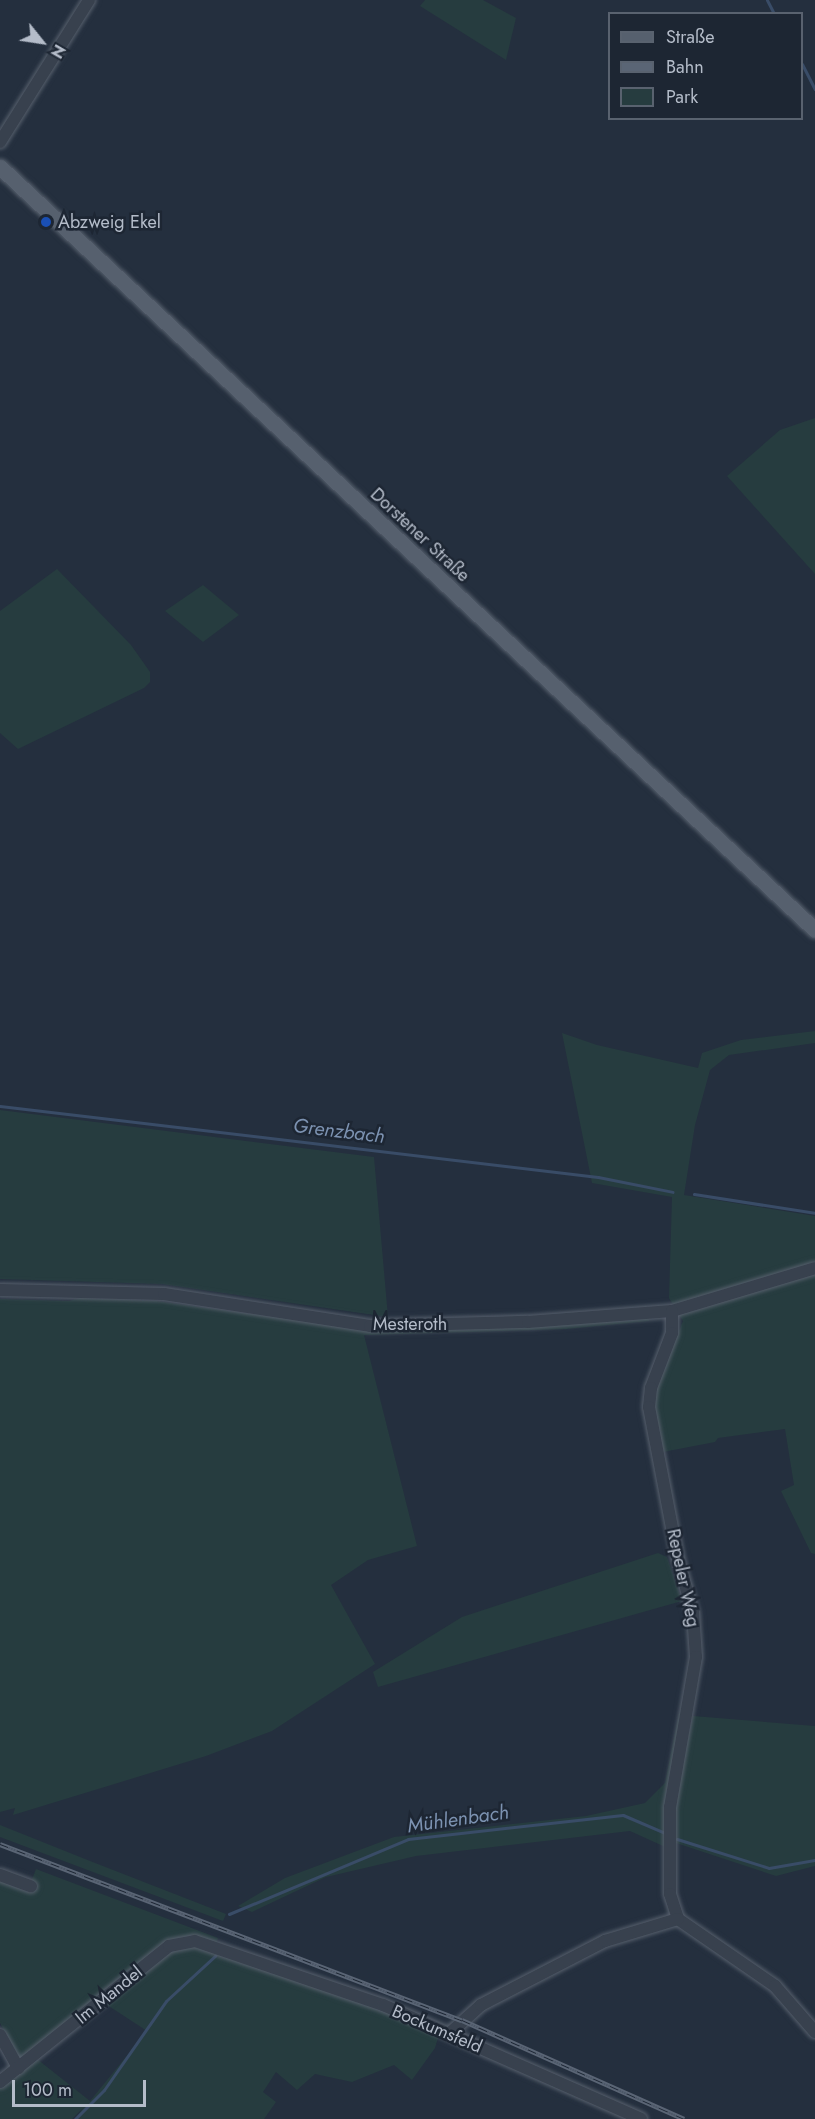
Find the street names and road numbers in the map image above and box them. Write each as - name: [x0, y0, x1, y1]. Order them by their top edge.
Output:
- street label: Dorstener Straße: [366, 484, 474, 586]
- street label: Mesteroth: [373, 1313, 447, 1335]
- street label: Repeler Weg: [662, 1527, 704, 1629]
- street label: Im Mandel: [71, 1961, 147, 2029]
- street label: Bockumsfeld: [389, 2000, 485, 2058]

